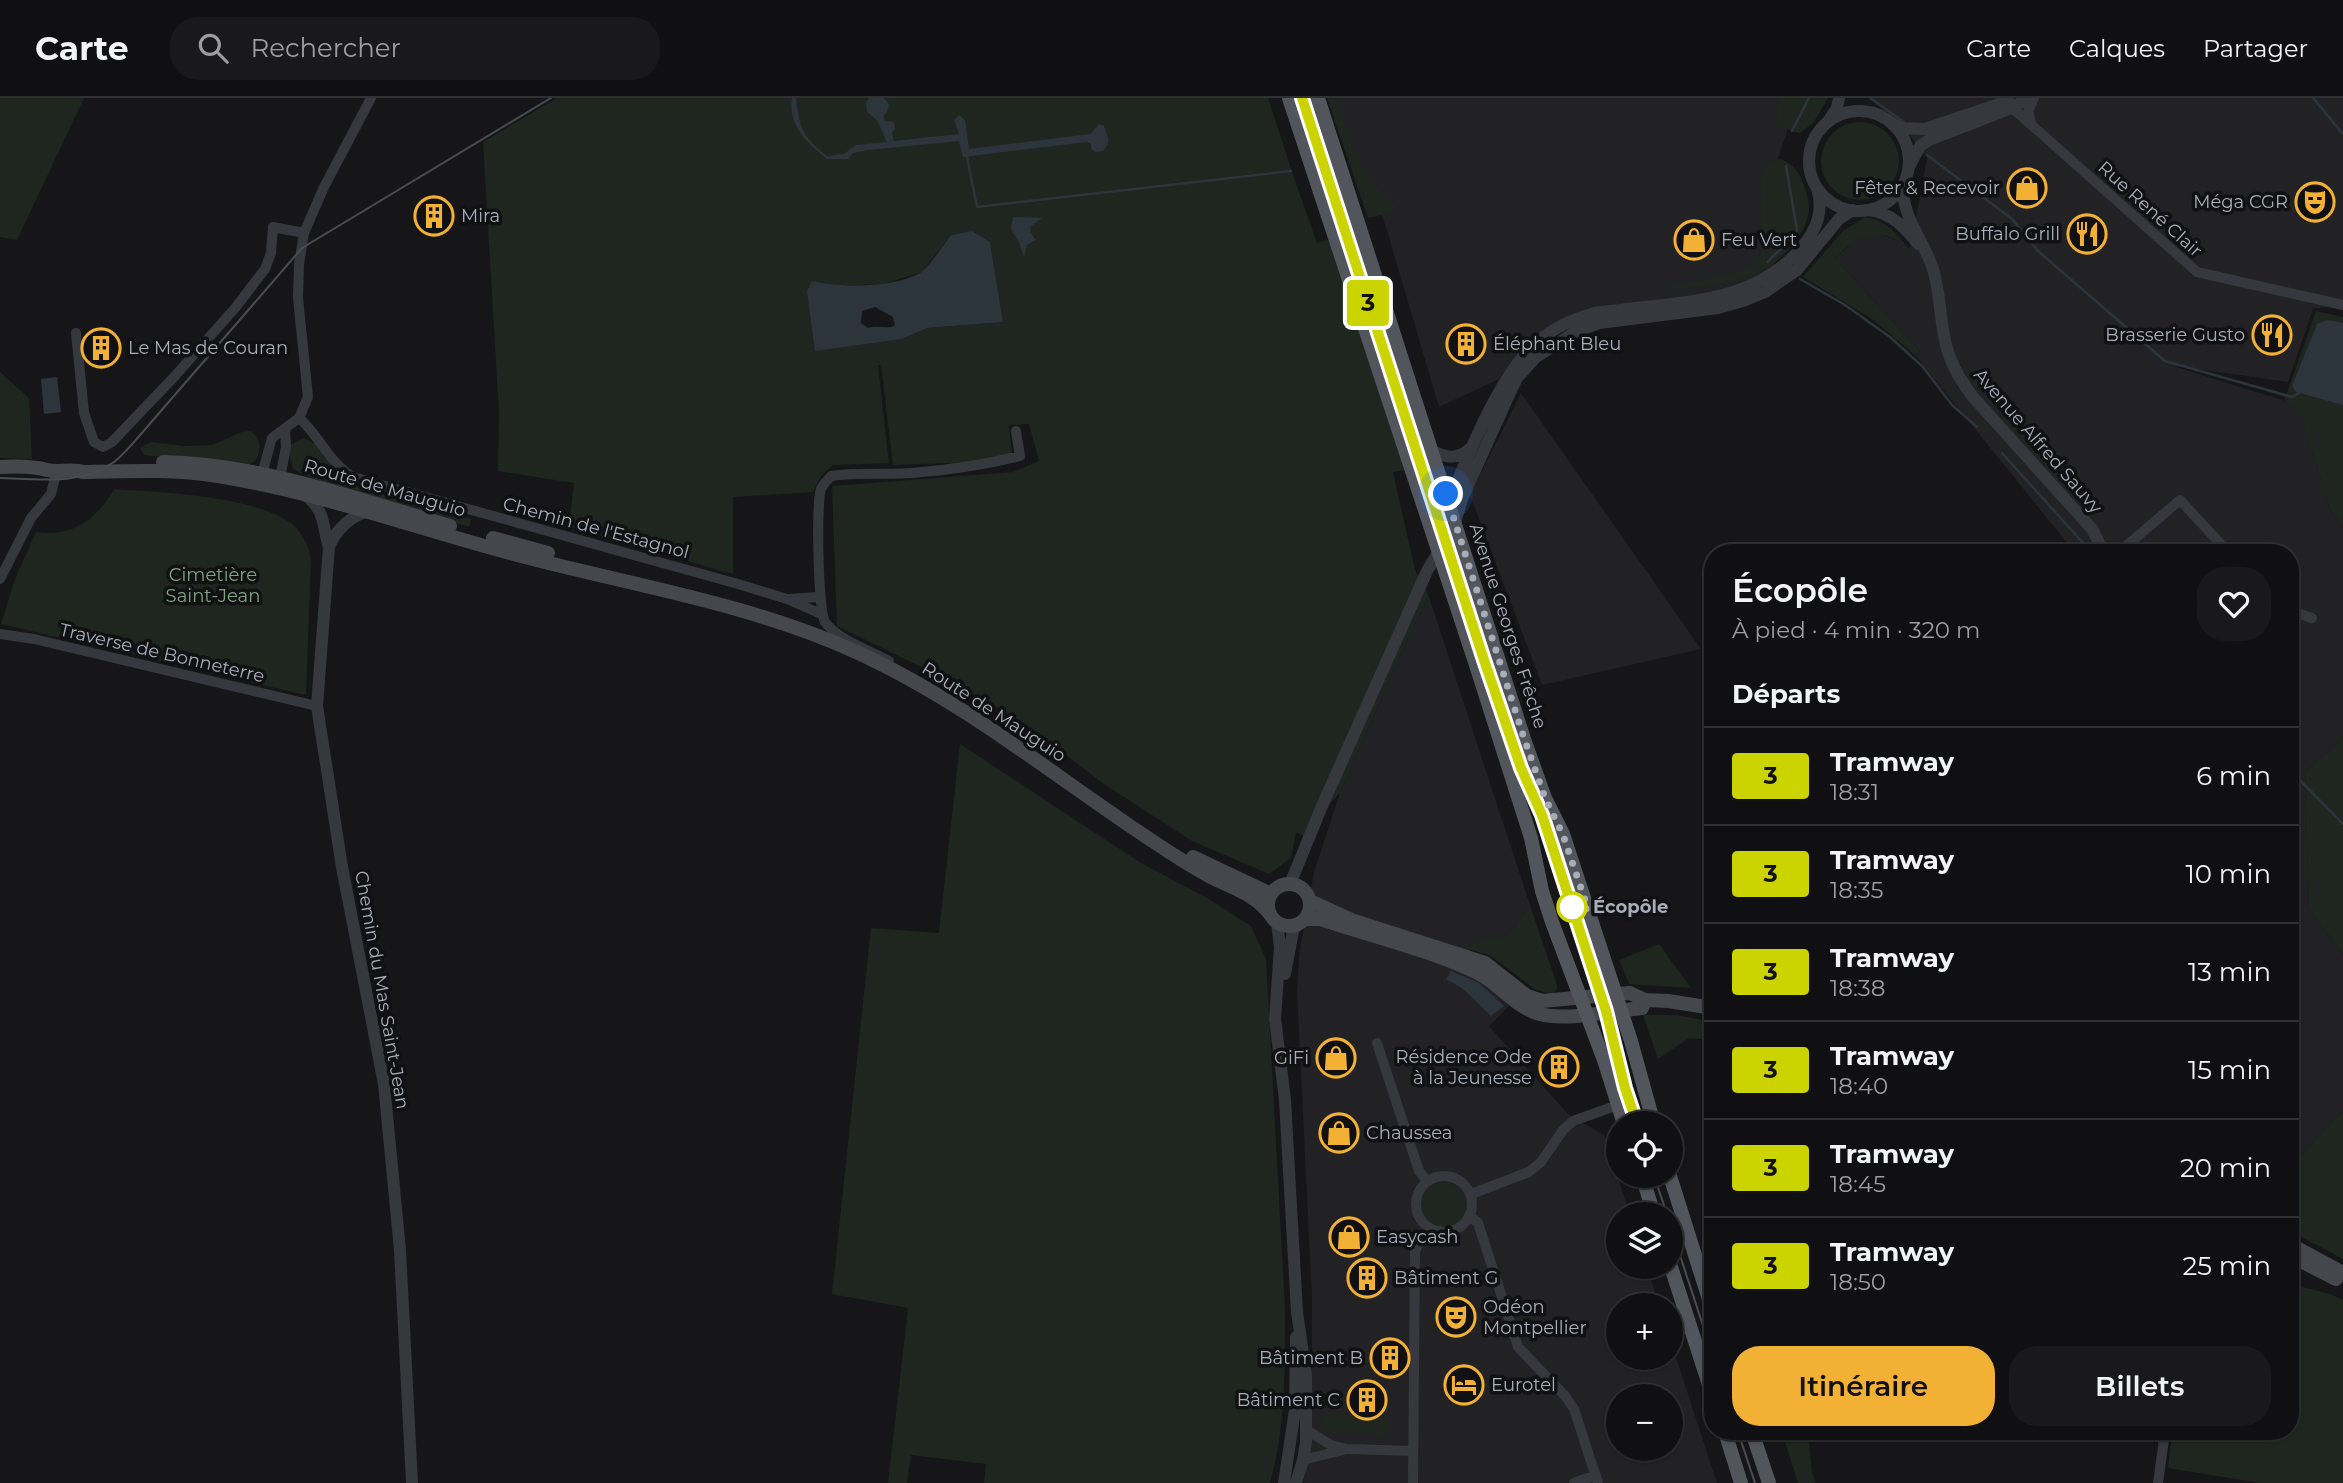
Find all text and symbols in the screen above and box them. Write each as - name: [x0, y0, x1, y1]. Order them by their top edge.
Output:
- search box: [170, 17, 660, 80]
- text: Carte: [35, 28, 128, 68]
- icon: search: [194, 29, 232, 67]
- text: Rechercher: [250, 32, 401, 64]
- text: Carte: [1966, 34, 2031, 63]
- text: Calques: [2069, 34, 2165, 63]
- text: Partager: [2203, 34, 2308, 63]
- street label: Rue René Clair: [2093, 156, 2207, 262]
- shop icon: Fêter & Recevoir: [2006, 167, 2048, 209]
- place label: Fêter & Recevoir: [1854, 177, 2000, 199]
- theatre icon: Méga CGR: [2294, 181, 2336, 223]
- place label: Méga CGR: [2193, 191, 2288, 213]
- building icon: Mira: [413, 195, 455, 237]
- place label: Mira: [461, 205, 500, 227]
- restaurant icon: Buffalo Grill: [2066, 213, 2108, 255]
- shop icon: Feu Vert: [1673, 219, 1715, 261]
- place label: Buffalo Grill: [1955, 223, 2060, 245]
- place label: Feu Vert: [1721, 229, 1797, 251]
- line badge: 3: [1345, 280, 1391, 326]
- text: 3: [1361, 288, 1375, 317]
- restaurant icon: Brasserie Gusto: [2251, 314, 2293, 356]
- building icon: Éléphant Bleu: [1445, 323, 1487, 365]
- place label: Brasserie Gusto: [2105, 324, 2245, 346]
- building icon: Le Mas de Couran: [80, 327, 122, 369]
- place label: Éléphant Bleu: [1493, 333, 1621, 355]
- place label: Le Mas de Couran: [128, 337, 288, 359]
- street label: Avenue Alfred Sauvy: [1969, 364, 2107, 518]
- street label: Route de Mauguio: [302, 454, 468, 522]
- your location: [1428, 476, 1463, 511]
- street label: Chemin de l'Estagnol: [501, 493, 691, 563]
- street label: Avenue Georges Frêche: [1464, 521, 1552, 732]
- park label: Cimetière Saint-Jean: [166, 564, 260, 607]
- button: heart: [2197, 567, 2271, 641]
- text: Écopôle: [1732, 570, 1868, 610]
- text: À pied · 4 min · 320 m: [1732, 616, 1980, 644]
- street label: Traverse de Bonneterre: [57, 619, 267, 687]
- street label: Route de Mauguio: [918, 657, 1070, 767]
- text: Départs: [1732, 678, 1840, 710]
- text: Tramway: [1830, 746, 1954, 778]
- text: 6 min: [2196, 760, 2271, 792]
- text: 3: [1763, 761, 1778, 790]
- text: 18:31: [1830, 778, 1879, 806]
- text: Tramway: [1830, 844, 1954, 876]
- text: 10 min: [2185, 858, 2271, 890]
- text: 3: [1763, 859, 1778, 888]
- street label: Chemin du Mas Saint-Jean: [350, 869, 414, 1111]
- text: 18:35: [1830, 876, 1884, 904]
- marker: Écopôle: [1557, 892, 1587, 922]
- place label: Écopôle: [1593, 896, 1668, 918]
- text: Tramway: [1830, 942, 1954, 974]
- text: 13 min: [2188, 956, 2271, 988]
- text: 3: [1763, 957, 1778, 986]
- text: 18:38: [1830, 974, 1886, 1002]
- shop icon: GiFi: [1315, 1037, 1357, 1079]
- text: Tramway: [1830, 1040, 1954, 1072]
- place label: Résidence Ode à la Jeunesse: [1396, 1046, 1532, 1089]
- building icon: Résidence Ode à la Jeunesse: [1538, 1046, 1580, 1088]
- place label: GiFi: [1274, 1047, 1309, 1069]
- text: 15 min: [2188, 1054, 2271, 1086]
- text: 3: [1763, 1055, 1778, 1084]
- text: 18:40: [1830, 1072, 1888, 1100]
- map controls: [1606, 1111, 1683, 1461]
- button: locate: [1606, 1111, 1683, 1188]
- shop icon: Chaussea: [1318, 1112, 1360, 1154]
- place label: Chaussea: [1366, 1122, 1452, 1144]
- text: Tramway: [1830, 1138, 1954, 1170]
- text: 20 min: [2180, 1152, 2271, 1184]
- text: 3: [1763, 1153, 1778, 1182]
- text: 18:45: [1830, 1170, 1886, 1198]
- button: layers: [1606, 1202, 1683, 1279]
- shop icon: Easycash: [1328, 1216, 1370, 1258]
- place label: Easycash: [1376, 1226, 1459, 1248]
- text: Tramway: [1830, 1236, 1954, 1268]
- text: 25 min: [2183, 1250, 2271, 1282]
- text: 3: [1763, 1251, 1778, 1280]
- building icon: Bâtiment G: [1346, 1257, 1388, 1299]
- place label: Bâtiment G: [1394, 1267, 1498, 1289]
- text: 18:50: [1830, 1268, 1886, 1296]
- button: +: [1606, 1293, 1683, 1370]
- theatre icon: Odéon Montpellier: [1435, 1296, 1477, 1338]
- place label: Odéon Montpellier: [1483, 1296, 1587, 1339]
- building icon: Bâtiment B: [1369, 1337, 1411, 1379]
- button: Itinéraire: [1732, 1346, 1995, 1426]
- button: Billets: [2009, 1346, 2271, 1426]
- place label: Bâtiment B: [1259, 1347, 1363, 1369]
- hotel icon: Eurotel: [1443, 1364, 1485, 1406]
- place label: Eurotel: [1491, 1374, 1556, 1396]
- building icon: Bâtiment C: [1346, 1379, 1388, 1421]
- button: −: [1606, 1384, 1683, 1461]
- place label: Bâtiment C: [1237, 1389, 1340, 1411]

